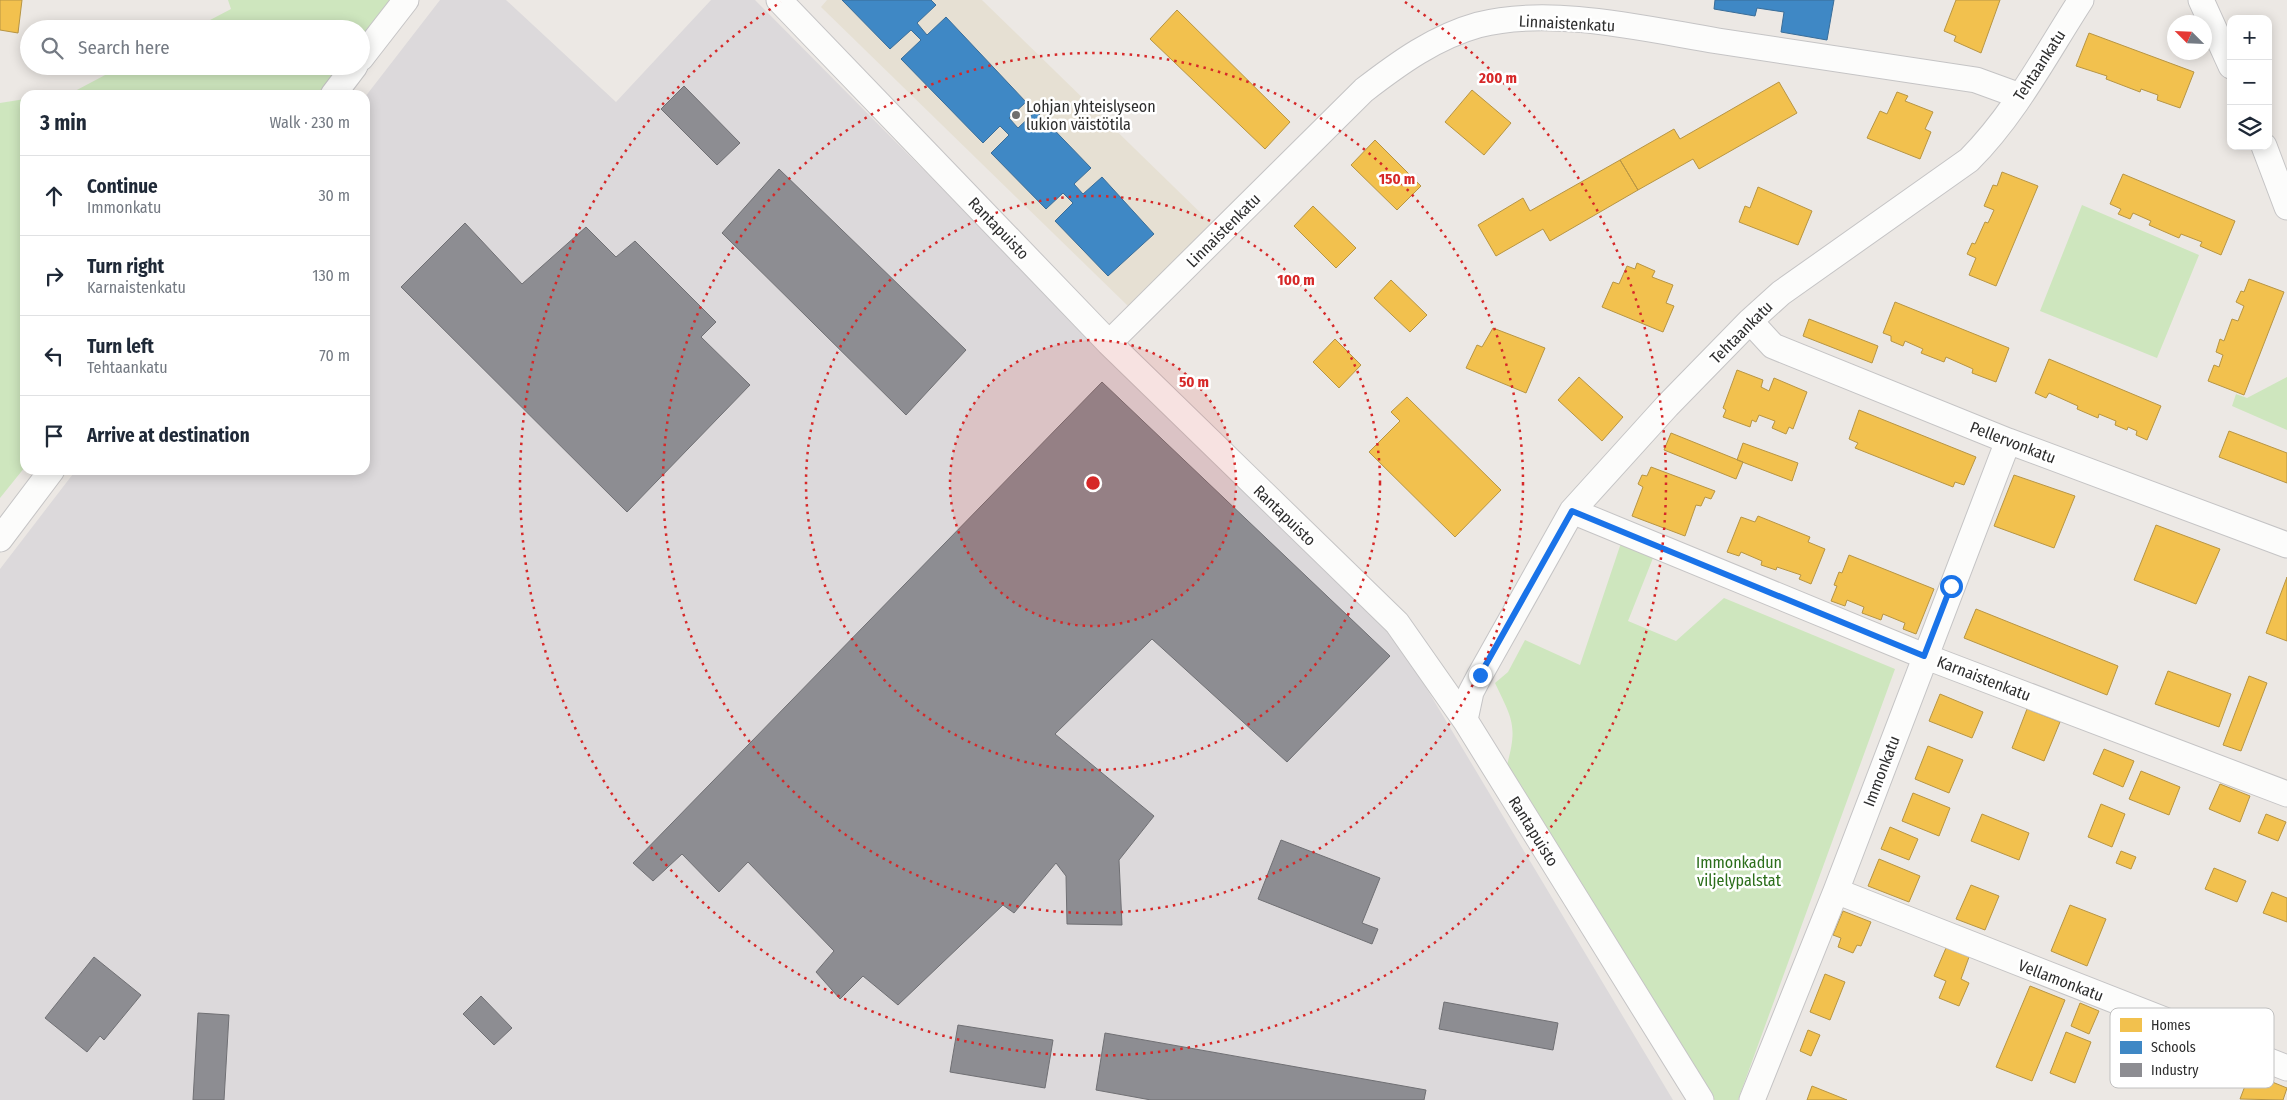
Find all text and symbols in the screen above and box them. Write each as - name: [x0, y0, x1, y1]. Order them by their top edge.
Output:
- street label: Linnaistenkatu: [1518, 11, 1616, 36]
- north arrow: [2167, 15, 2212, 60]
- map controls: [2227, 15, 2272, 150]
- button: +: [2227, 15, 2272, 60]
- search box: [20, 20, 370, 75]
- street label: Tehtaankatu: [2009, 26, 2069, 104]
- icon: search: [38, 34, 66, 62]
- text: Search here: [78, 36, 170, 59]
- button: −: [2227, 60, 2272, 105]
- text: 200 m: [1478, 69, 1517, 87]
- place label: Lohjan yhteislyseon lukion väistötila: [1026, 97, 1156, 134]
- button: layers: [2227, 105, 2272, 150]
- marker: Lohjan yhteislyseon lukion väistötila: [1010, 109, 1022, 121]
- text: 3 min: [40, 110, 87, 136]
- text: Walk · 230 m: [270, 113, 350, 132]
- text: 150 m: [1379, 170, 1415, 188]
- text: Continue: [87, 175, 158, 198]
- icon: ahead: [40, 182, 68, 210]
- text: 30 m: [318, 186, 350, 205]
- street label: Linnaistenkatu: [1182, 189, 1264, 271]
- street label: Rantapuisto: [964, 193, 1033, 263]
- text: Immonkatu: [87, 198, 161, 217]
- text: Turn right: [87, 255, 164, 278]
- icon: right: [40, 262, 68, 290]
- text: 130 m: [312, 266, 350, 285]
- text: 100 m: [1277, 271, 1315, 289]
- text: Karnaistenkatu: [87, 278, 186, 297]
- street label: Tehtaankatu: [1706, 297, 1777, 368]
- text: Turn left: [87, 335, 154, 358]
- icon: left: [40, 342, 68, 370]
- text: 70 m: [319, 346, 350, 365]
- text: Tehtaankatu: [87, 358, 168, 377]
- text: 50 m: [1179, 373, 1209, 391]
- street label: Pellervonkatu: [1967, 417, 2058, 468]
- icon: arrive: [40, 422, 68, 450]
- text: Arrive at destination: [87, 424, 250, 447]
- centre of rings: [1084, 474, 1102, 492]
- street label: Rantapuisto: [1250, 481, 1320, 550]
- route start: [1940, 575, 1963, 598]
- street label: Karnaistenkatu: [1934, 652, 2033, 705]
- route end: [1469, 664, 1492, 687]
- street label: Immonkatu: [1859, 733, 1904, 809]
- street label: Rantapuisto: [1505, 793, 1563, 870]
- park label: Immonkadun viljelypalstat: [1696, 853, 1782, 890]
- street label: Vellamonkatu: [2016, 956, 2106, 1005]
- legend: [2110, 1008, 2274, 1088]
- text: Homes: [2151, 1017, 2191, 1034]
- text: Schools: [2151, 1039, 2196, 1056]
- text: Industry: [2151, 1062, 2199, 1079]

